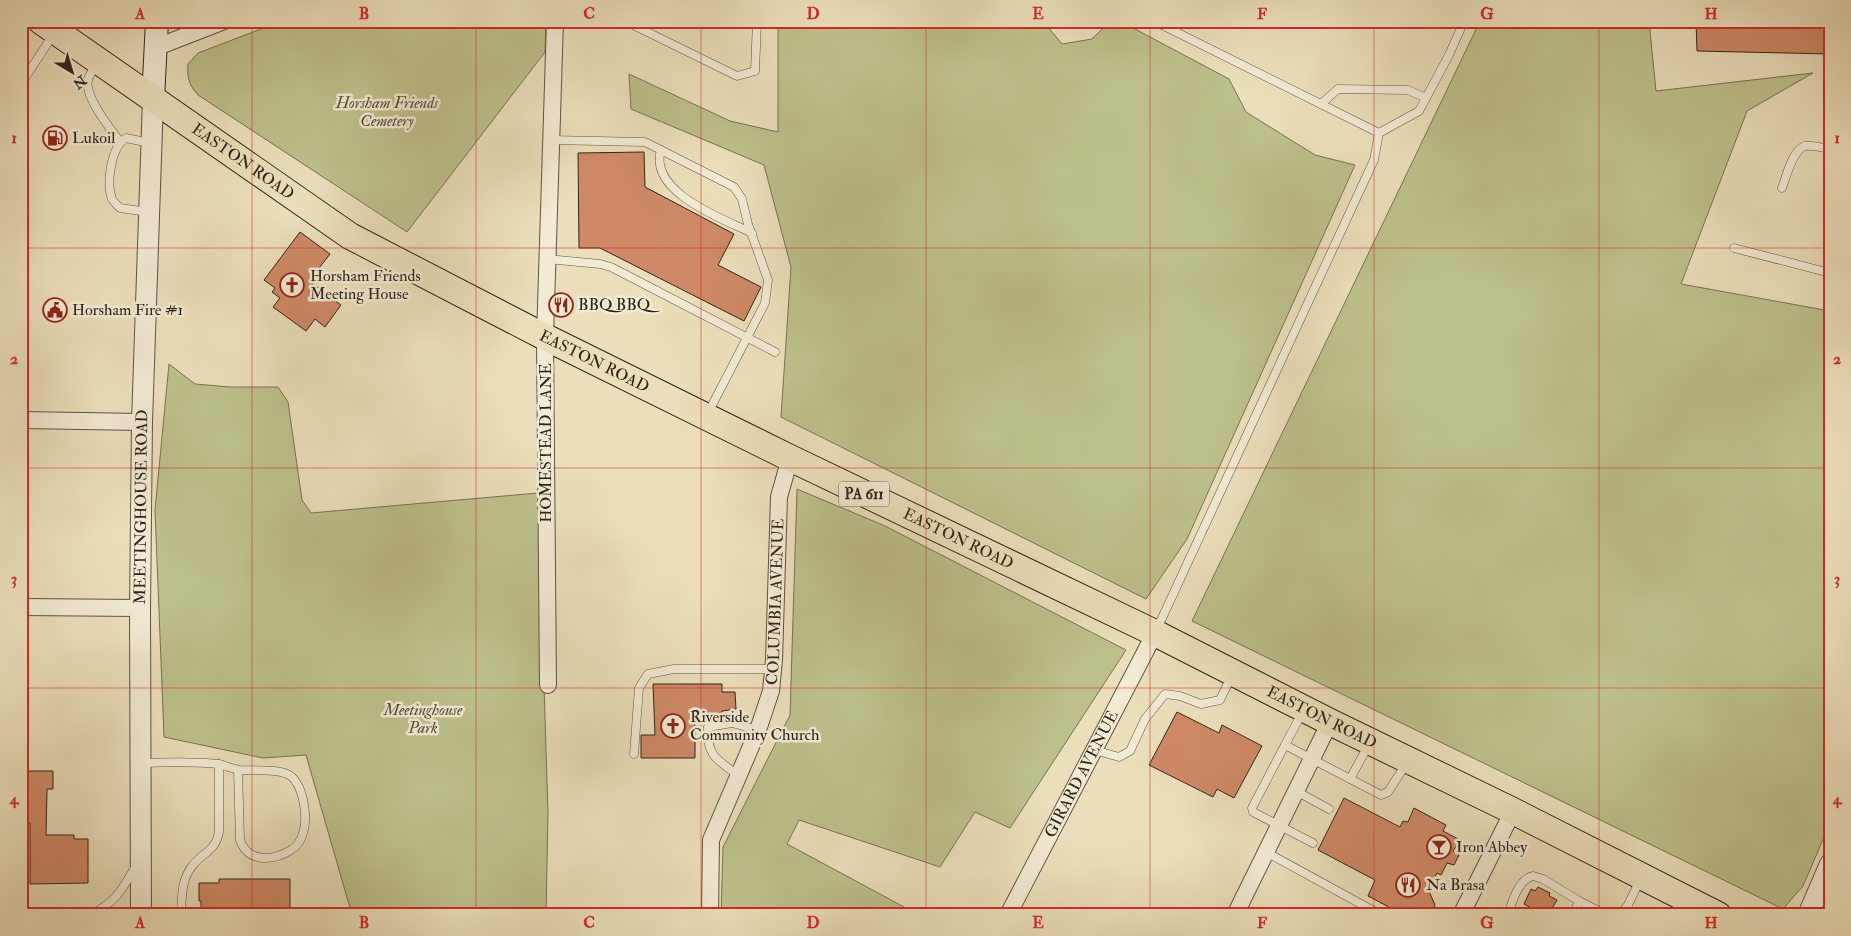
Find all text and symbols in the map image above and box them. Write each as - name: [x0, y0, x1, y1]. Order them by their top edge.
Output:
- text: A: [134, 4, 146, 24]
- text: B: [359, 4, 369, 24]
- text: C: [583, 4, 595, 24]
- text: D: [806, 4, 820, 24]
- text: E: [1032, 4, 1044, 24]
- text: F: [1257, 4, 1267, 24]
- text: G: [1480, 4, 1494, 24]
- text: H: [1704, 4, 1718, 24]
- north arrow: [48, 48, 98, 98]
- text: N: [69, 71, 91, 93]
- park label: Horsham Friends Cemetery: [335, 93, 439, 131]
- street label: EASTON ROAD: [188, 119, 298, 204]
- fuel station icon: Lukoil: [42, 125, 68, 151]
- text: 1: [11, 128, 17, 148]
- place label: Lukoil: [72, 128, 115, 148]
- text: 1: [1834, 128, 1840, 148]
- place label: Horsham Friends Meeting House: [310, 266, 421, 304]
- church icon: Horsham Friends Meeting House: [279, 272, 305, 298]
- restaurant icon: BBQ BBQ: [548, 292, 574, 318]
- place label: BBQ BBQ: [578, 295, 661, 315]
- public building icon: Horsham Fire #1: [42, 297, 68, 323]
- place label: Horsham Fire #1: [72, 300, 183, 320]
- street label: EASTON ROAD: [536, 326, 653, 397]
- text: 2: [10, 349, 18, 369]
- text: 2: [1833, 349, 1841, 369]
- street label: HOMESTEAD LANE: [536, 363, 556, 523]
- street label: MEETINGHOUSE ROAD: [130, 409, 152, 605]
- road number: PA 611: [839, 482, 889, 506]
- street label: EASTON ROAD: [900, 504, 1017, 574]
- street label: COLUMBIA AVENUE: [762, 518, 788, 686]
- text: 3: [11, 569, 17, 589]
- text: 3: [1834, 569, 1840, 589]
- street label: EASTON ROAD: [1264, 682, 1380, 753]
- park label: Meetinghouse Park: [383, 700, 463, 738]
- place label: Riverside Community Church: [690, 707, 820, 745]
- street label: GIRARD AVENUE: [1040, 707, 1123, 841]
- church icon: Riverside Community Church: [660, 713, 686, 739]
- text: 4: [9, 789, 20, 809]
- text: 4: [1832, 789, 1843, 809]
- bar icon: Iron Abbey: [1426, 834, 1452, 860]
- place label: Iron Abbey: [1456, 837, 1528, 857]
- restaurant icon: Na Brasa: [1395, 872, 1421, 898]
- place label: Na Brasa: [1426, 875, 1485, 895]
- text: A: [134, 913, 146, 933]
- text: B: [359, 913, 369, 933]
- text: C: [583, 913, 595, 933]
- text: D: [806, 913, 820, 933]
- text: E: [1032, 913, 1044, 933]
- text: F: [1257, 913, 1267, 933]
- text: G: [1480, 913, 1494, 933]
- text: H: [1704, 913, 1718, 933]

